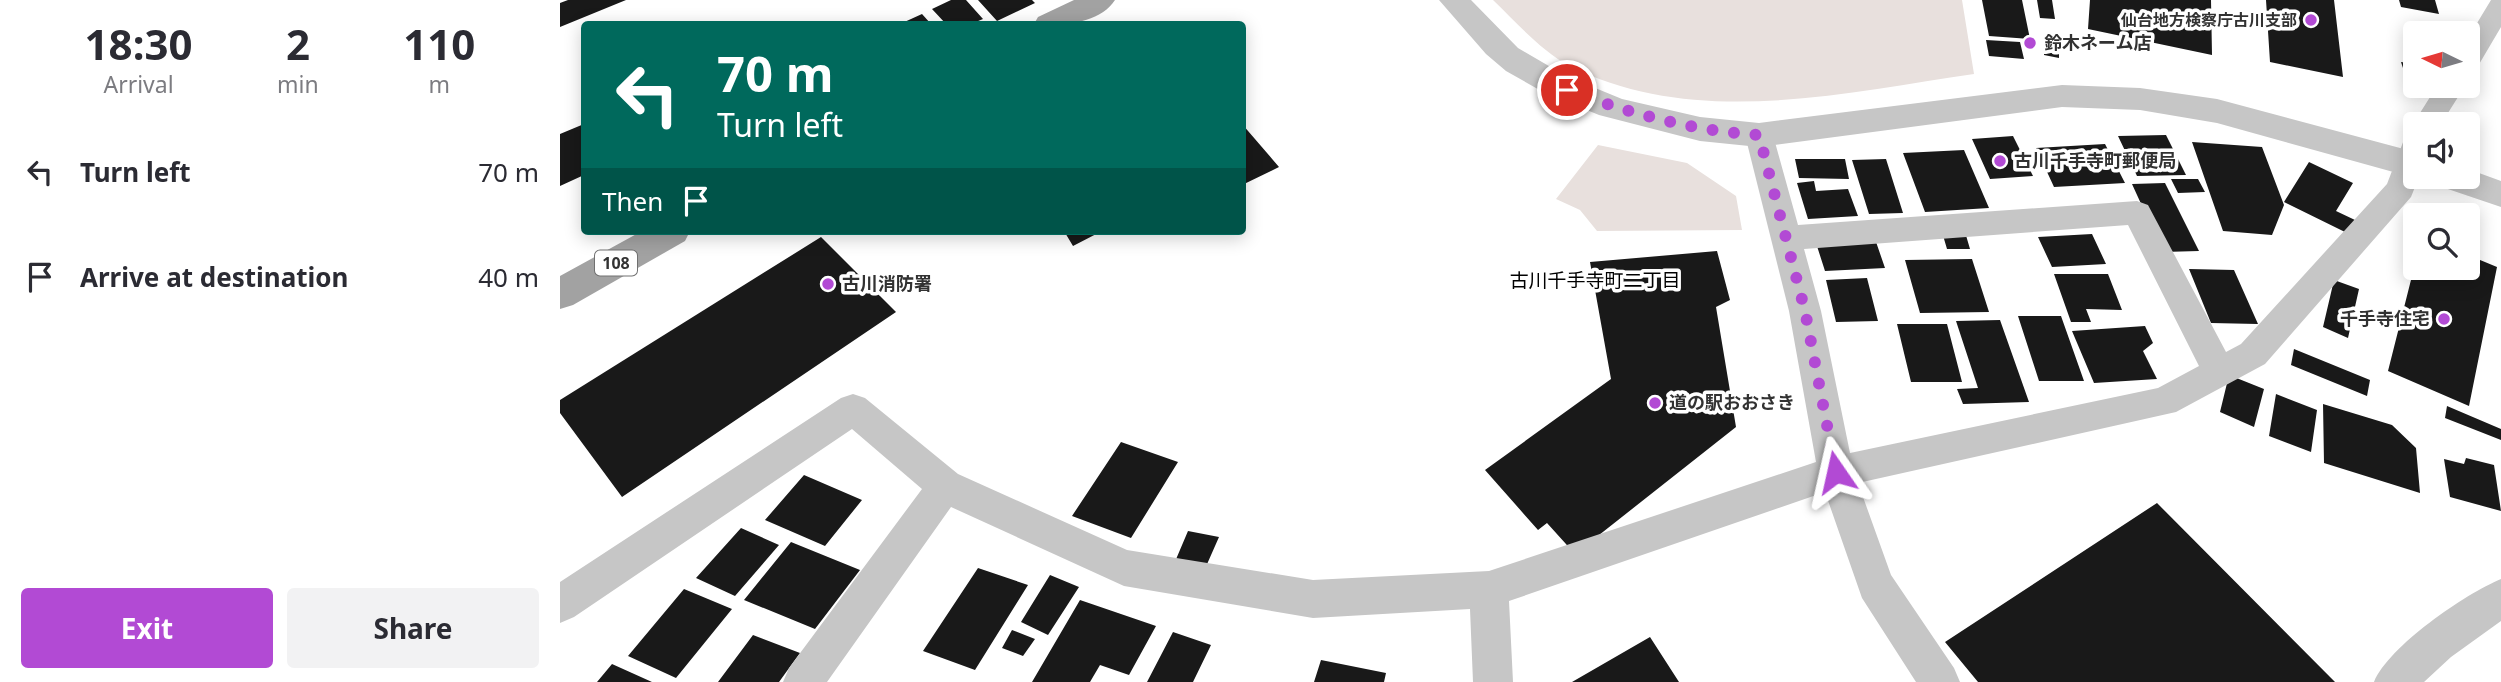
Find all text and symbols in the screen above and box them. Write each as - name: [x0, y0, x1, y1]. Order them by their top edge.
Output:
- place label: 仙台地方検察庁古川支部: [2120, 9, 2297, 31]
- marker: 仙台地方検察庁古川支部: [2303, 12, 2319, 28]
- text: 18:30: [85, 15, 192, 72]
- text: 2: [286, 15, 310, 72]
- text: 110: [403, 15, 475, 72]
- north arrow: [2403, 21, 2480, 98]
- map controls: [2403, 21, 2480, 280]
- place label: 鈴木ネーム店: [2044, 30, 2151, 54]
- marker: 鈴木ネーム店: [2022, 35, 2038, 51]
- text: 70 m: [717, 40, 834, 106]
- icon: left: [602, 49, 693, 140]
- pin: [1537, 60, 1597, 120]
- text: Arrival: [103, 68, 174, 100]
- text: min: [277, 68, 319, 100]
- text: m: [429, 68, 450, 100]
- icon: arrive: [1548, 71, 1586, 109]
- text: Turn left: [717, 103, 843, 146]
- button: sound: [2403, 112, 2480, 189]
- place label: 古川千手寺町郵便局: [2014, 148, 2176, 172]
- icon: left: [21, 153, 59, 191]
- marker: 古川千手寺町郵便局: [1992, 153, 2008, 169]
- text: Turn left: [80, 154, 191, 190]
- text: 70 m: [478, 154, 539, 190]
- icon: arrive: [677, 182, 715, 220]
- text: Then: [602, 183, 663, 219]
- button: search: [2403, 203, 2480, 280]
- road number: 108: [595, 250, 637, 276]
- icon: arrive: [21, 258, 59, 296]
- text: Arrive at destination: [80, 259, 349, 295]
- text: 40 m: [478, 259, 539, 295]
- district label: 古川千手寺町二丁目: [1509, 267, 1681, 293]
- place label: 古川消防署: [842, 271, 932, 295]
- marker: 古川消防署: [820, 276, 836, 292]
- place label: 千手寺住宅: [2340, 306, 2430, 330]
- marker: 千手寺住宅: [2436, 311, 2452, 327]
- place label: 道の駅おおさき: [1669, 390, 1795, 414]
- marker: 道の駅おおさき: [1647, 395, 1663, 411]
- position arrow: [1799, 435, 1873, 509]
- button: Exit: [21, 588, 273, 668]
- button: Share: [287, 588, 539, 668]

